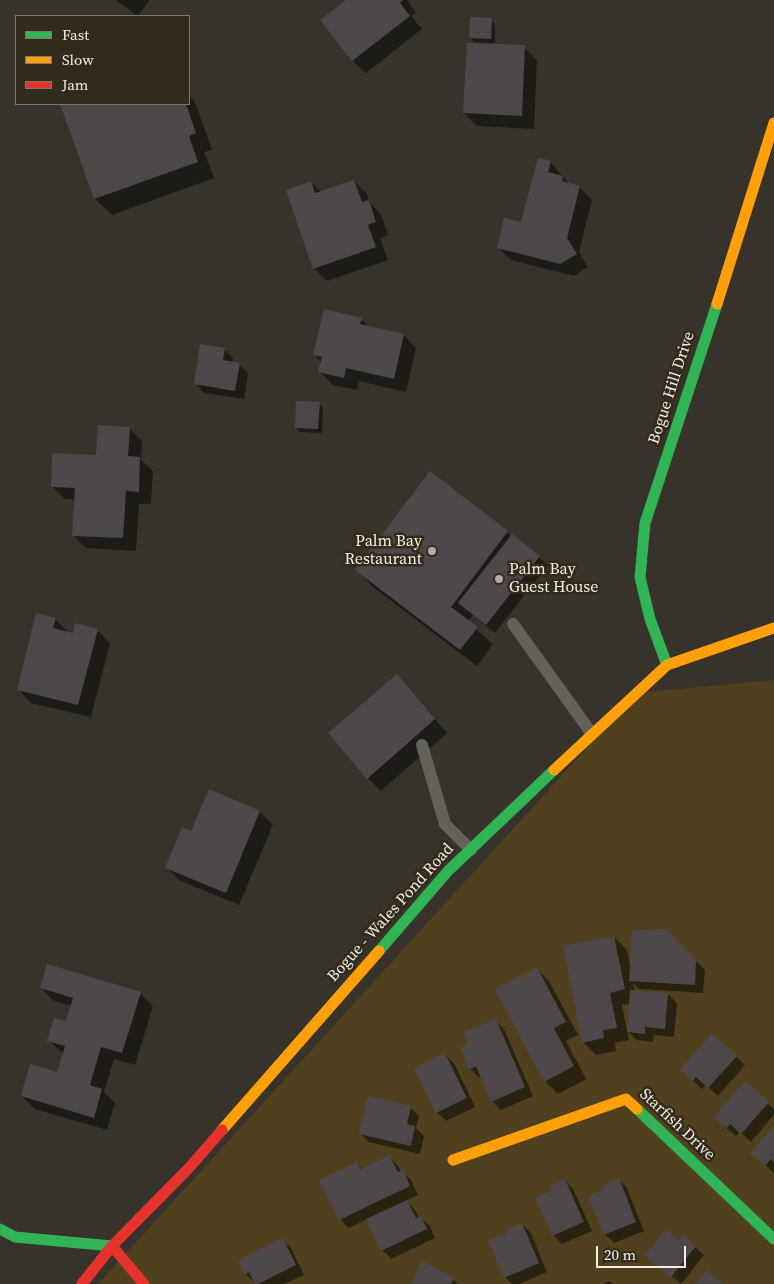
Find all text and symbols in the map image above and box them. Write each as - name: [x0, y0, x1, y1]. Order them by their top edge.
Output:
- legend: [15, 15, 190, 105]
- text: Fast: [62, 24, 89, 45]
- text: Slow: [62, 49, 94, 70]
- text: Jam: [62, 74, 88, 95]
- street label: Bogue Hill Drive: [645, 329, 699, 447]
- place label: Palm Bay Restaurant: [344, 532, 422, 570]
- marker: Palm Bay Restaurant: [426, 545, 438, 557]
- place label: Palm Bay Guest House: [509, 560, 598, 598]
- marker: Palm Bay Guest House: [493, 573, 505, 585]
- street label: Bogue - Wales Pond Road: [324, 840, 458, 986]
- street label: Starfish Drive: [635, 1085, 719, 1165]
- scale bar: [599, 1236, 689, 1268]
- text: 20 m: [604, 1244, 636, 1265]

